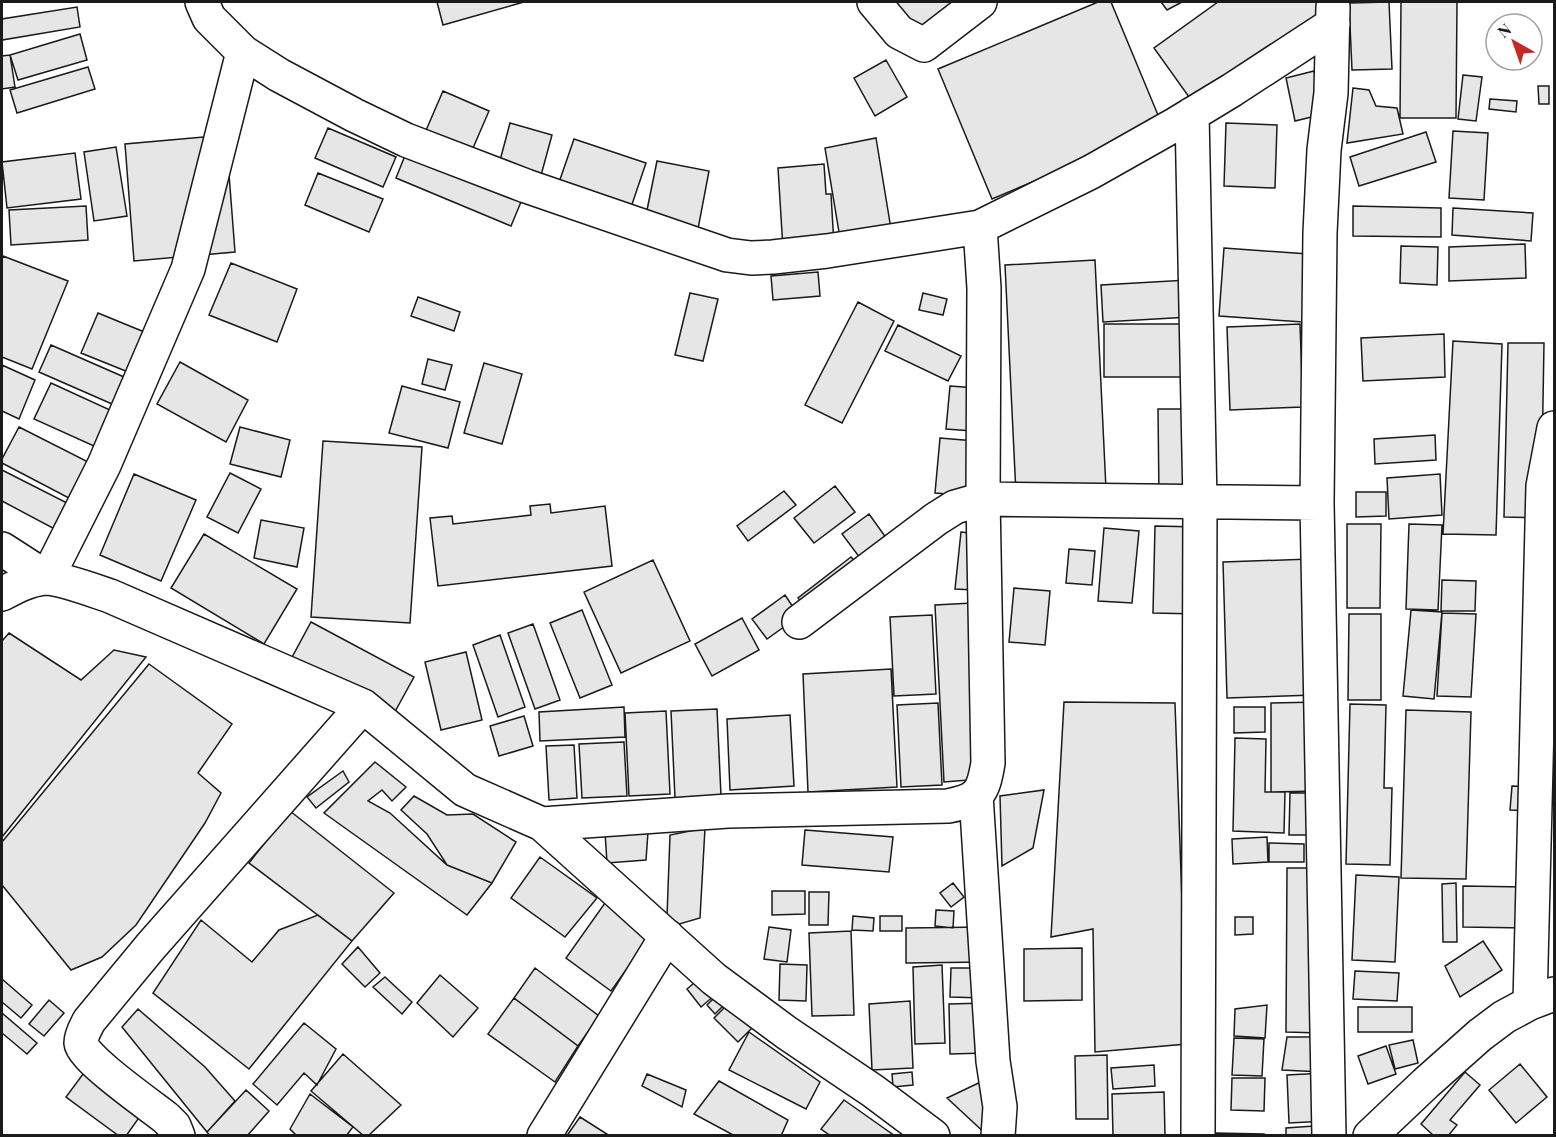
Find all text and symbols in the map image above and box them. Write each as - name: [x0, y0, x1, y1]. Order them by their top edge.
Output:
- north arrow: [1484, 12, 1544, 72]
- text: N: [1493, 18, 1516, 42]

